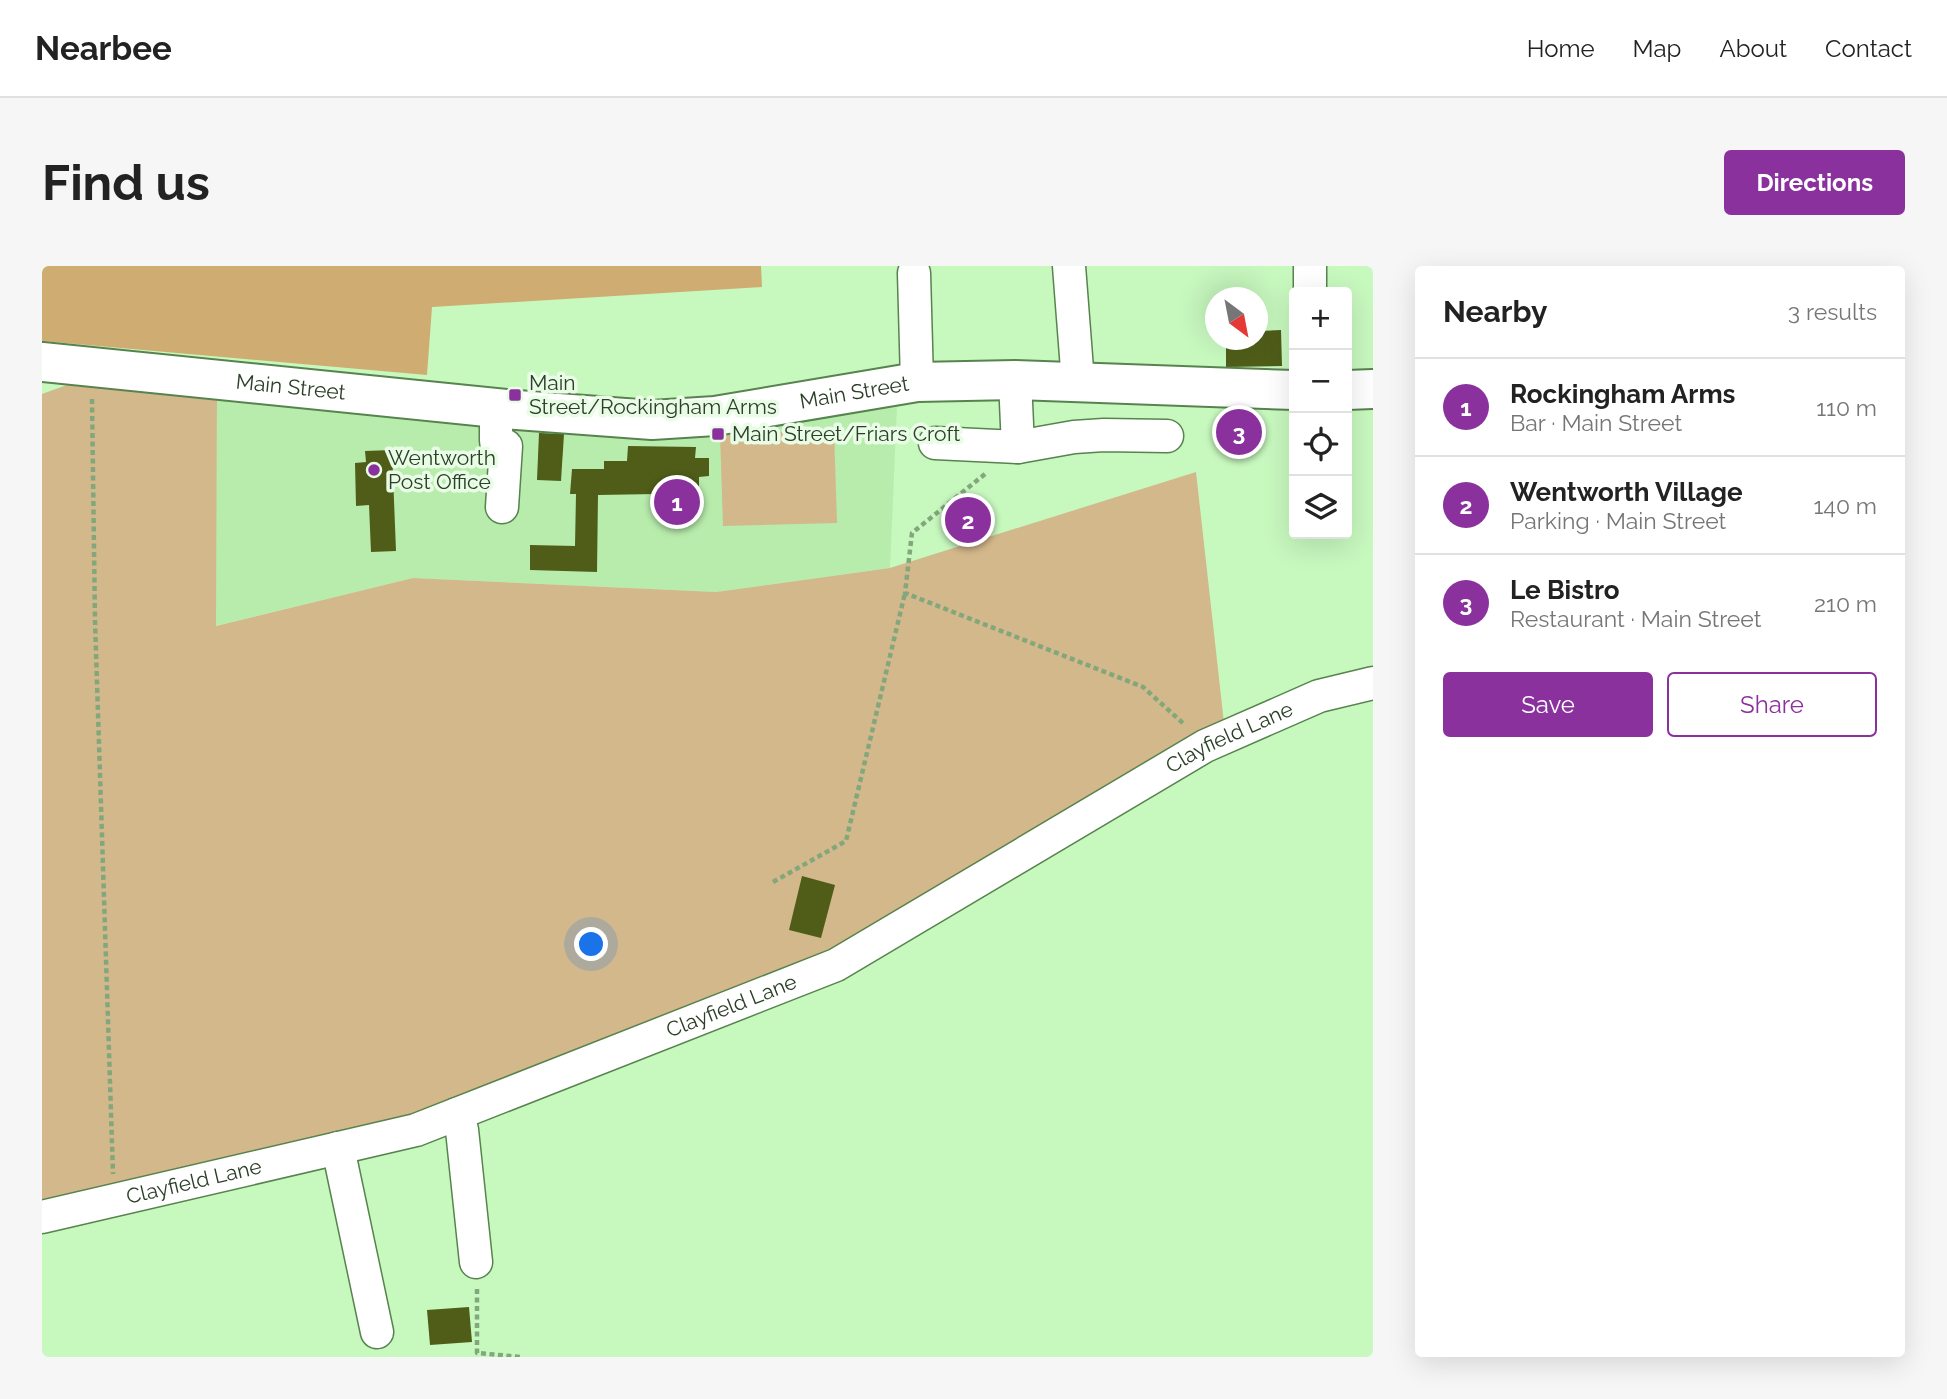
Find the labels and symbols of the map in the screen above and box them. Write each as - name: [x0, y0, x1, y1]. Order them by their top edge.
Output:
- north arrow: [1205, 287, 1268, 350]
- street label: Main Street: [235, 369, 347, 405]
- place label: Main Street/Rockingham Arms: [529, 370, 777, 419]
- street label: Main Street: [798, 371, 910, 414]
- marker: Main Street/Rockingham Arms: [507, 387, 523, 403]
- pin: 3: [1216, 406, 1262, 458]
- place label: Main Street/Friars Croft: [732, 421, 960, 446]
- marker: Main Street/Friars Croft: [710, 426, 726, 442]
- place label: Wentworth Post Office: [388, 445, 496, 494]
- marker: Wentworth Post Office: [366, 462, 382, 478]
- pin: 1: [654, 476, 700, 528]
- pin: 2: [945, 494, 991, 546]
- street label: Clayfield Lane: [1161, 696, 1297, 778]
- your location: [574, 927, 608, 961]
- street label: Clayfield Lane: [663, 969, 800, 1042]
- street label: Clayfield Lane: [124, 1153, 264, 1209]

